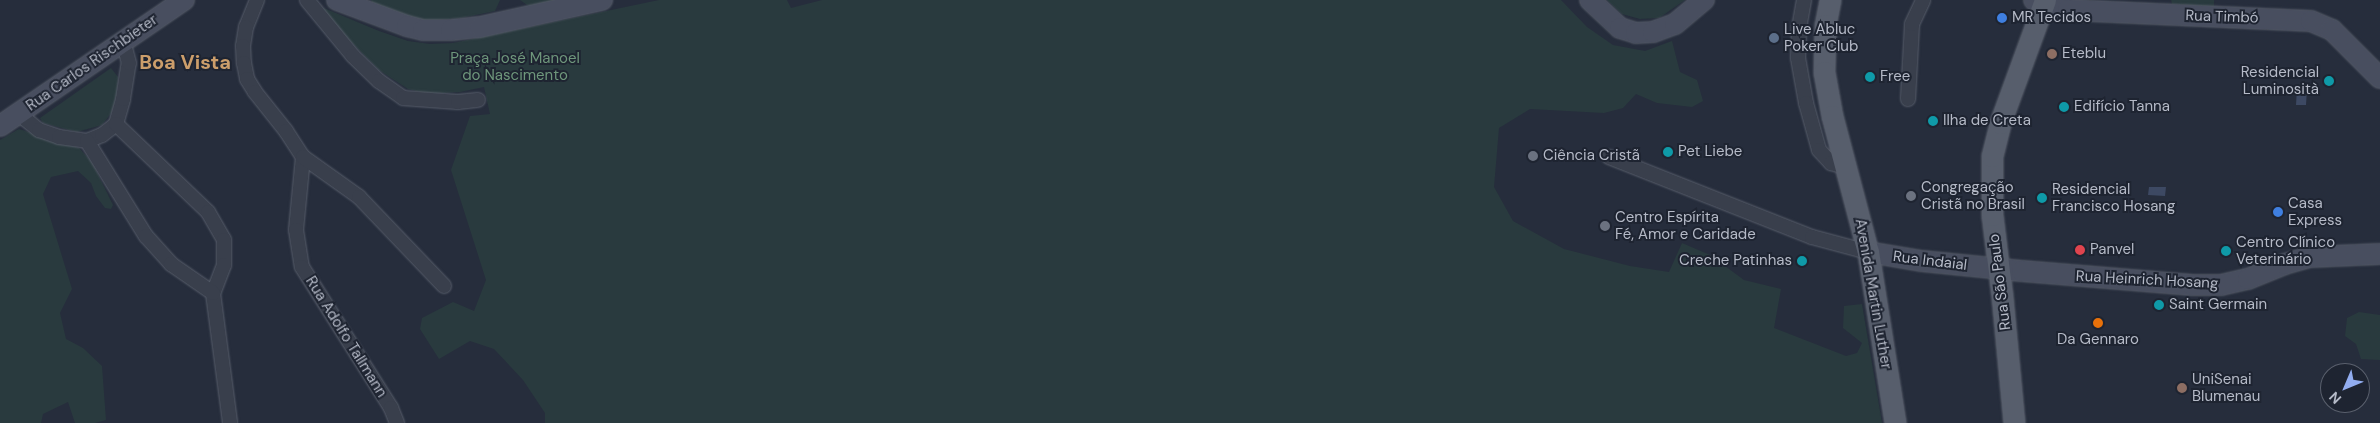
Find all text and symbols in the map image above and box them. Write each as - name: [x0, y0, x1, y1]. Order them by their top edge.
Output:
- street label: Rua Timbó: [2185, 7, 2259, 27]
- place label: MR Tecidos: [2012, 9, 2091, 27]
- street label: Rua Carlos Rischbieter: [23, 11, 161, 115]
- marker: MR Tecidos: [1996, 12, 2008, 24]
- place label: Live Abluc Poker Club: [1784, 20, 1858, 55]
- marker: Live Abluc Poker Club: [1768, 32, 1780, 44]
- place label: Eteblu: [2062, 45, 2106, 63]
- marker: Eteblu: [2046, 48, 2058, 60]
- park label: Praça José Manoel do Nascimento: [450, 49, 580, 84]
- district label: Boa Vista: [139, 50, 231, 74]
- place label: Residencial Luminosità: [2241, 63, 2319, 98]
- place label: Free: [1880, 68, 1910, 86]
- marker: Free: [1864, 71, 1876, 83]
- marker: Residencial Luminosità: [2323, 75, 2335, 87]
- place label: Edifício Tanna: [2074, 98, 2170, 116]
- marker: Edifício Tanna: [2058, 101, 2070, 113]
- place label: Ilha de Creta: [1943, 112, 2031, 130]
- marker: Ilha de Creta: [1927, 115, 1939, 127]
- place label: Pet Liebe: [1678, 143, 1742, 161]
- marker: Pet Liebe: [1662, 146, 1674, 158]
- place label: Ciência Cristã: [1543, 147, 1640, 165]
- marker: Ciência Cristã: [1527, 150, 1539, 162]
- place label: Congregação Cristã no Brasil: [1921, 178, 2025, 213]
- place label: Residencial Francisco Hosang: [2052, 180, 2175, 215]
- marker: Congregação Cristã no Brasil: [1905, 190, 1917, 202]
- marker: Residencial Francisco Hosang: [2036, 192, 2048, 204]
- place label: Casa Express: [2288, 194, 2342, 229]
- marker: Casa Express: [2272, 206, 2284, 218]
- place label: Centro Espírita Fé, Amor e Caridade: [1615, 208, 1756, 243]
- street label: Avenida Martin Luther: [1851, 217, 1895, 371]
- marker: Centro Espírita Fé, Amor e Caridade: [1599, 220, 1611, 232]
- street label: Rua São Paulo: [1985, 233, 2015, 331]
- place label: Centro Clínico Veterinário: [2236, 233, 2335, 268]
- place label: Panvel: [2090, 241, 2134, 259]
- marker: Panvel: [2074, 244, 2086, 256]
- marker: Centro Clínico Veterinário: [2220, 245, 2232, 257]
- street label: Rua Indaial: [1892, 248, 1968, 274]
- place label: Creche Patinhas: [1679, 252, 1792, 270]
- marker: Creche Patinhas: [1796, 255, 1808, 267]
- street label: Rua Heinrich Hosang: [2075, 267, 2219, 293]
- street label: Rua Adolfo Tallmann: [301, 273, 391, 401]
- place label: Saint Germain: [2169, 296, 2267, 314]
- marker: Saint Germain: [2153, 299, 2165, 311]
- marker: Da Gennaro: [2092, 317, 2104, 329]
- place label: Da Gennaro: [2057, 331, 2139, 349]
- north arrow: [2320, 363, 2370, 413]
- place label: UniSenai Blumenau: [2192, 370, 2260, 405]
- marker: UniSenai Blumenau: [2176, 382, 2188, 394]
- text: N: [2325, 388, 2345, 408]

